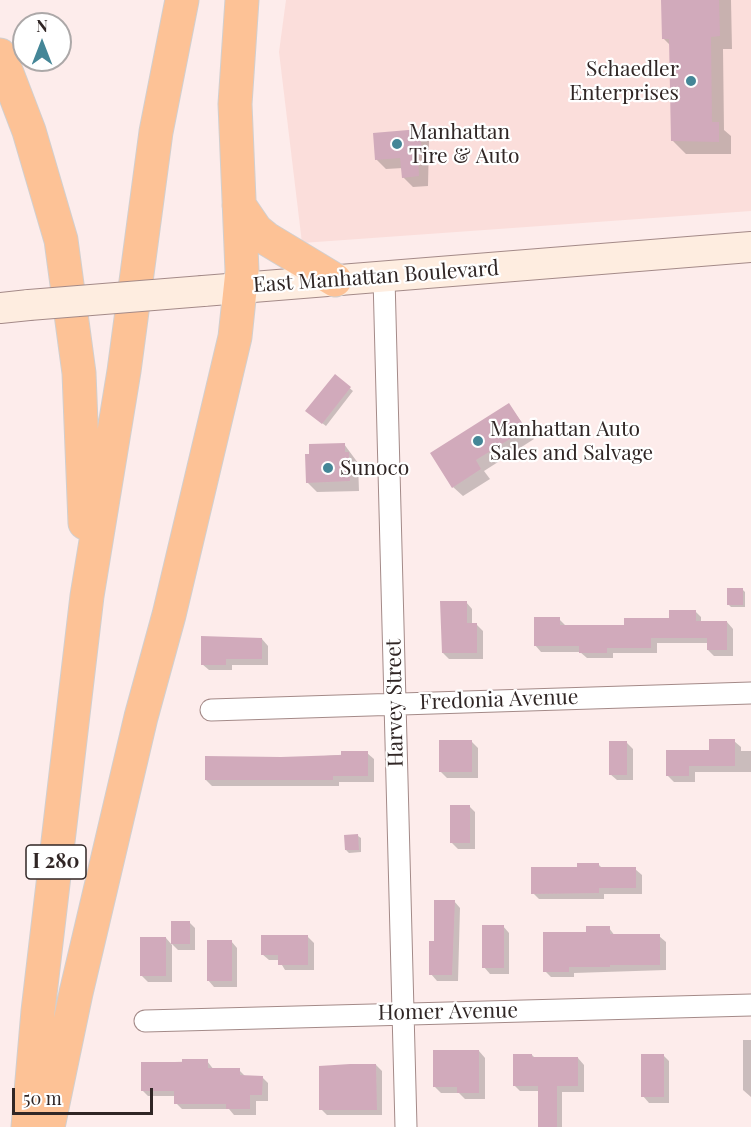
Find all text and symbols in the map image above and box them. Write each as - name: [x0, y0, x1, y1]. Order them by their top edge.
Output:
- north arrow: [12, 12, 72, 72]
- text: N: [36, 15, 48, 36]
- place label: Schaedler Enterprises: [569, 56, 679, 106]
- marker: Schaedler Enterprises: [684, 74, 698, 88]
- place label: Manhattan Tire & Auto: [409, 119, 520, 169]
- marker: Manhattan Tire & Auto: [390, 137, 404, 151]
- street label: East Manhattan Boulevard: [252, 256, 500, 298]
- place label: Manhattan Auto Sales and Salvage: [490, 416, 653, 466]
- marker: Manhattan Auto Sales and Salvage: [471, 434, 485, 448]
- place label: Sunoco: [340, 455, 409, 481]
- marker: Sunoco: [321, 461, 335, 475]
- street label: Harvey Street: [381, 639, 409, 767]
- street label: Fredonia Avenue: [419, 685, 579, 715]
- road number: I 280: [26, 845, 86, 879]
- street label: Homer Avenue: [378, 998, 518, 1026]
- scale bar: [15, 1076, 156, 1114]
- text: 50 m: [23, 1086, 62, 1110]

